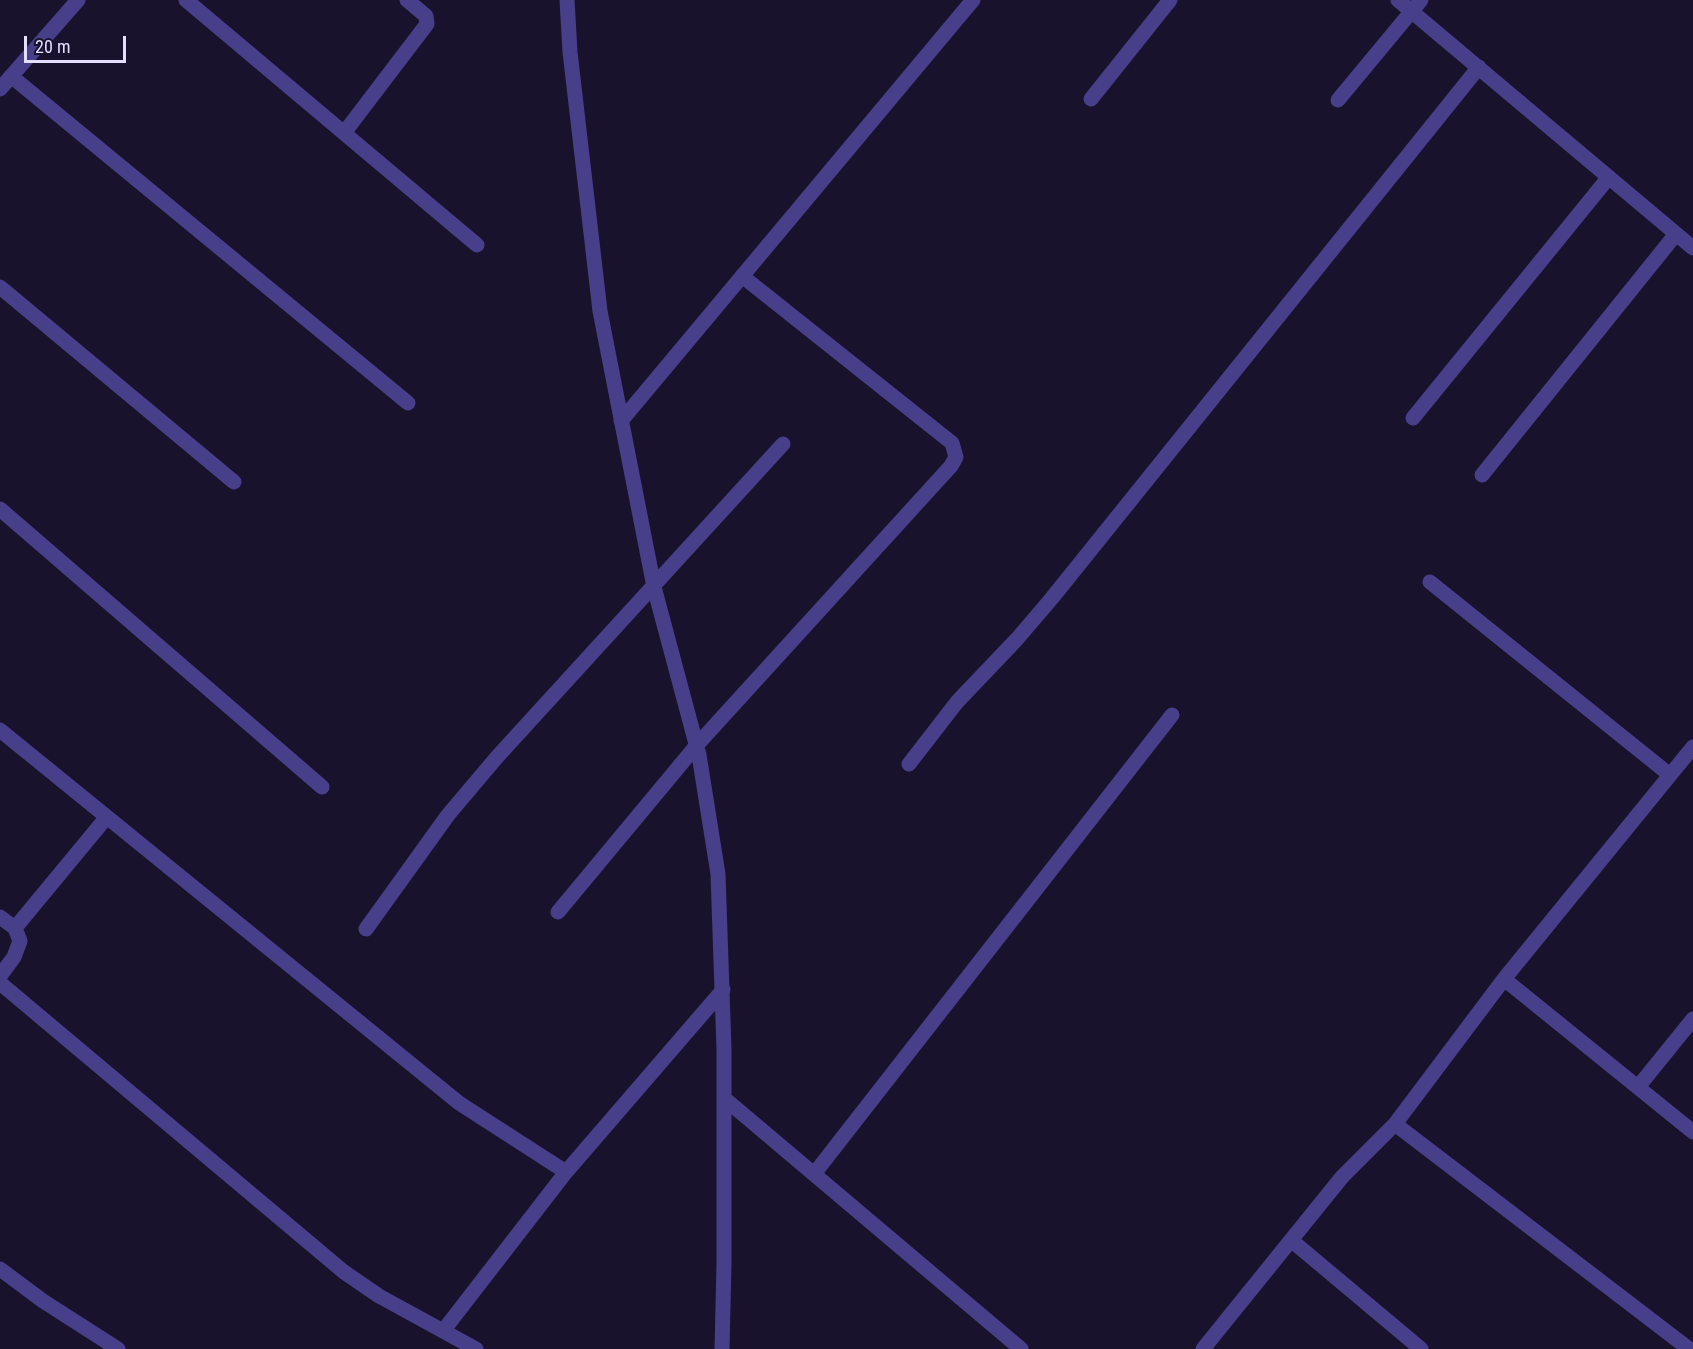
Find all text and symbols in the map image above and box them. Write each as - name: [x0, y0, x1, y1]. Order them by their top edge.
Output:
- scale bar: [27, 24, 129, 62]
- text: 20 m: [35, 36, 70, 57]

